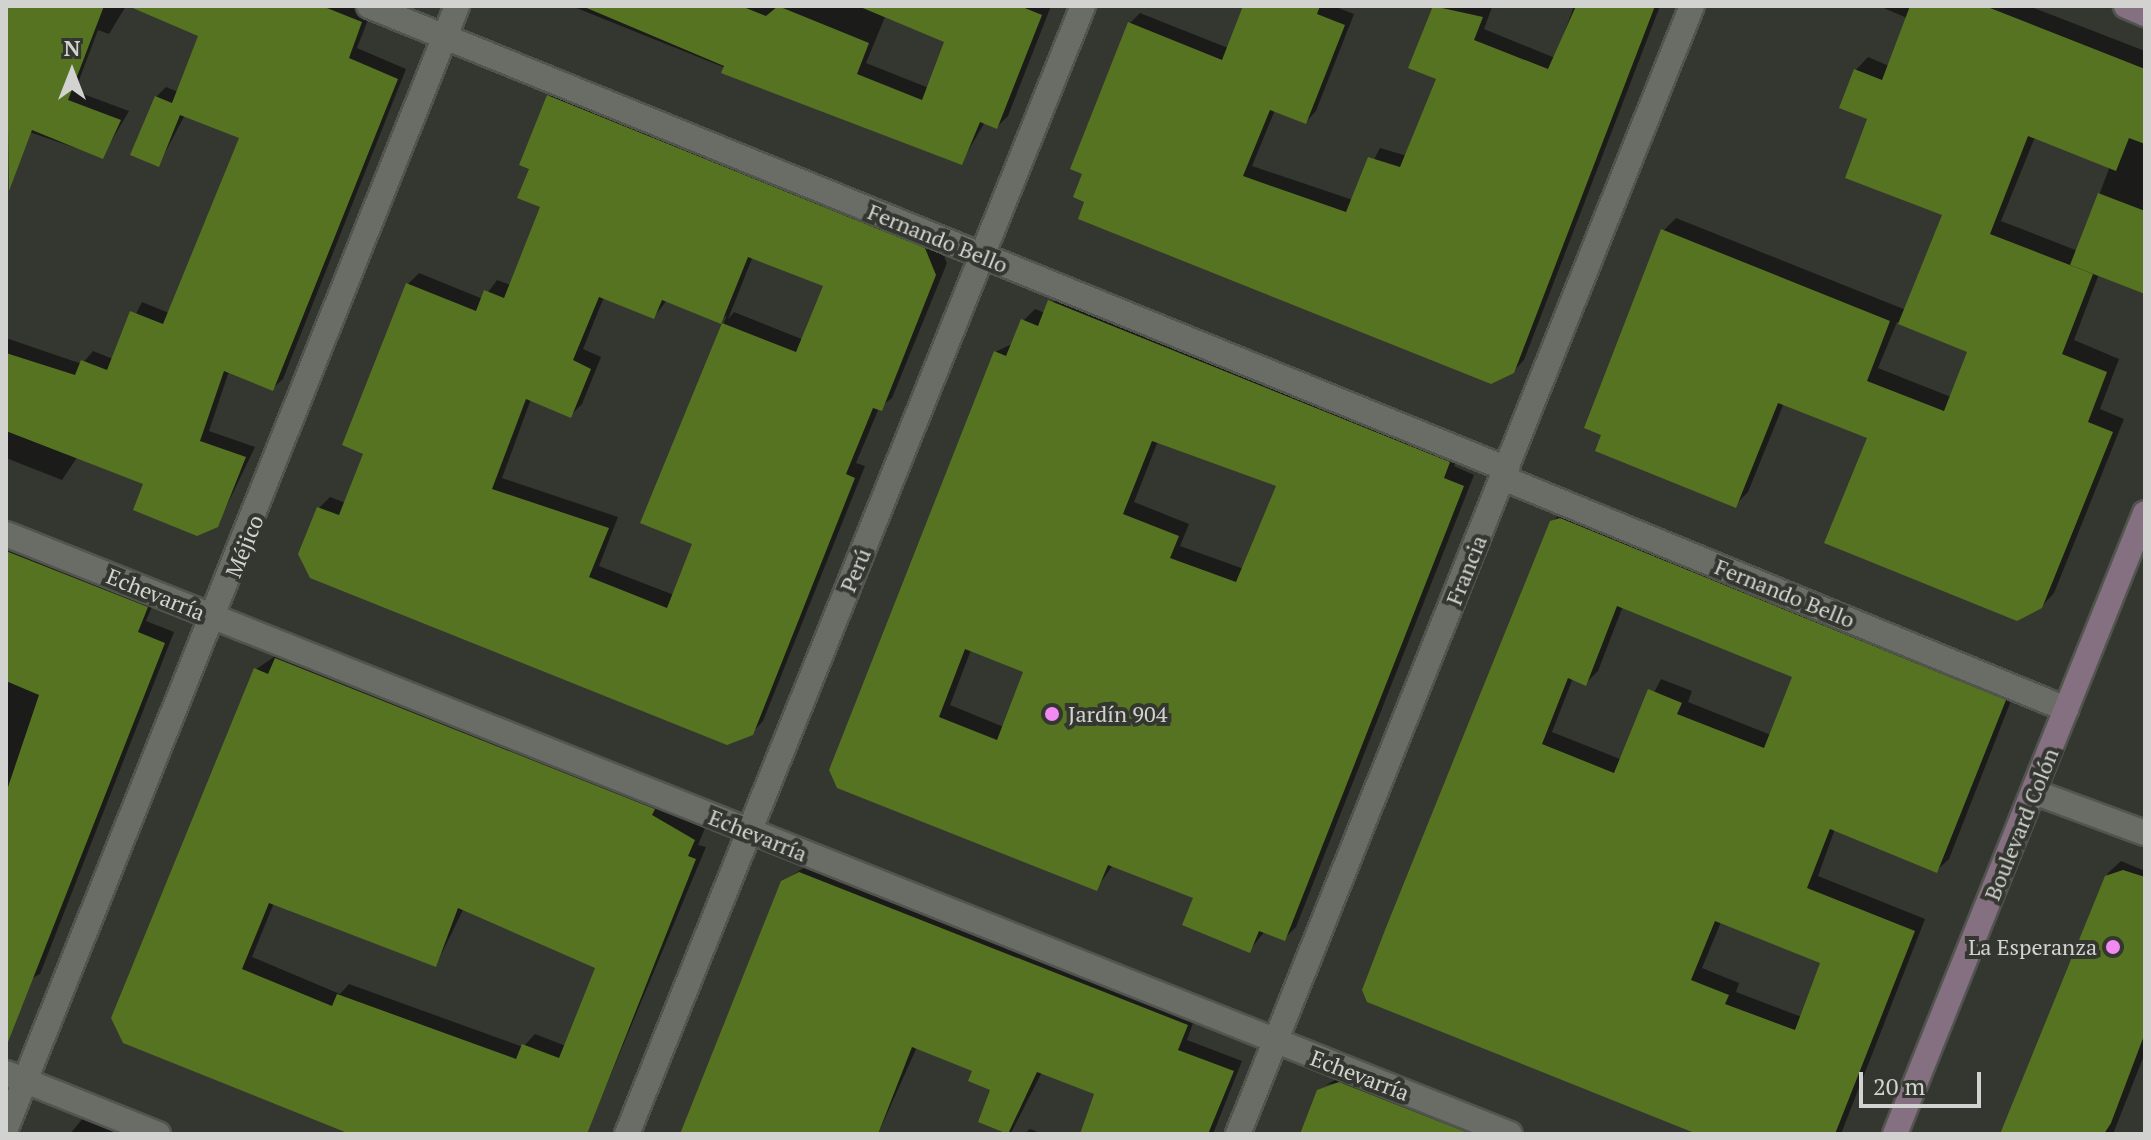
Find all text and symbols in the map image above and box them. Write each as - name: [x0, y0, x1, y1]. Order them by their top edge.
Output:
- north arrow: [32, 32, 112, 112]
- text: N: [64, 33, 80, 62]
- street label: Fernando Bello: [864, 198, 1012, 278]
- street label: Méjico: [220, 511, 268, 581]
- street label: Francia: [1440, 531, 1492, 609]
- street label: Perú: [834, 544, 876, 596]
- street label: Fernando Bello: [1711, 553, 1859, 633]
- street label: Echevarría: [103, 562, 209, 626]
- place label: Jardín 904: [1068, 701, 1167, 727]
- marker: Jardín 904: [1043, 705, 1061, 723]
- street label: Boulevard Colón: [1979, 744, 2063, 904]
- street label: Echevarría: [705, 803, 811, 867]
- place label: La Esperanza: [1968, 934, 2097, 960]
- marker: La Esperanza: [2104, 938, 2122, 956]
- street label: Echevarría: [1307, 1044, 1413, 1106]
- scale bar: [1863, 1056, 1985, 1106]
- text: 20 m: [1873, 1070, 1925, 1102]

